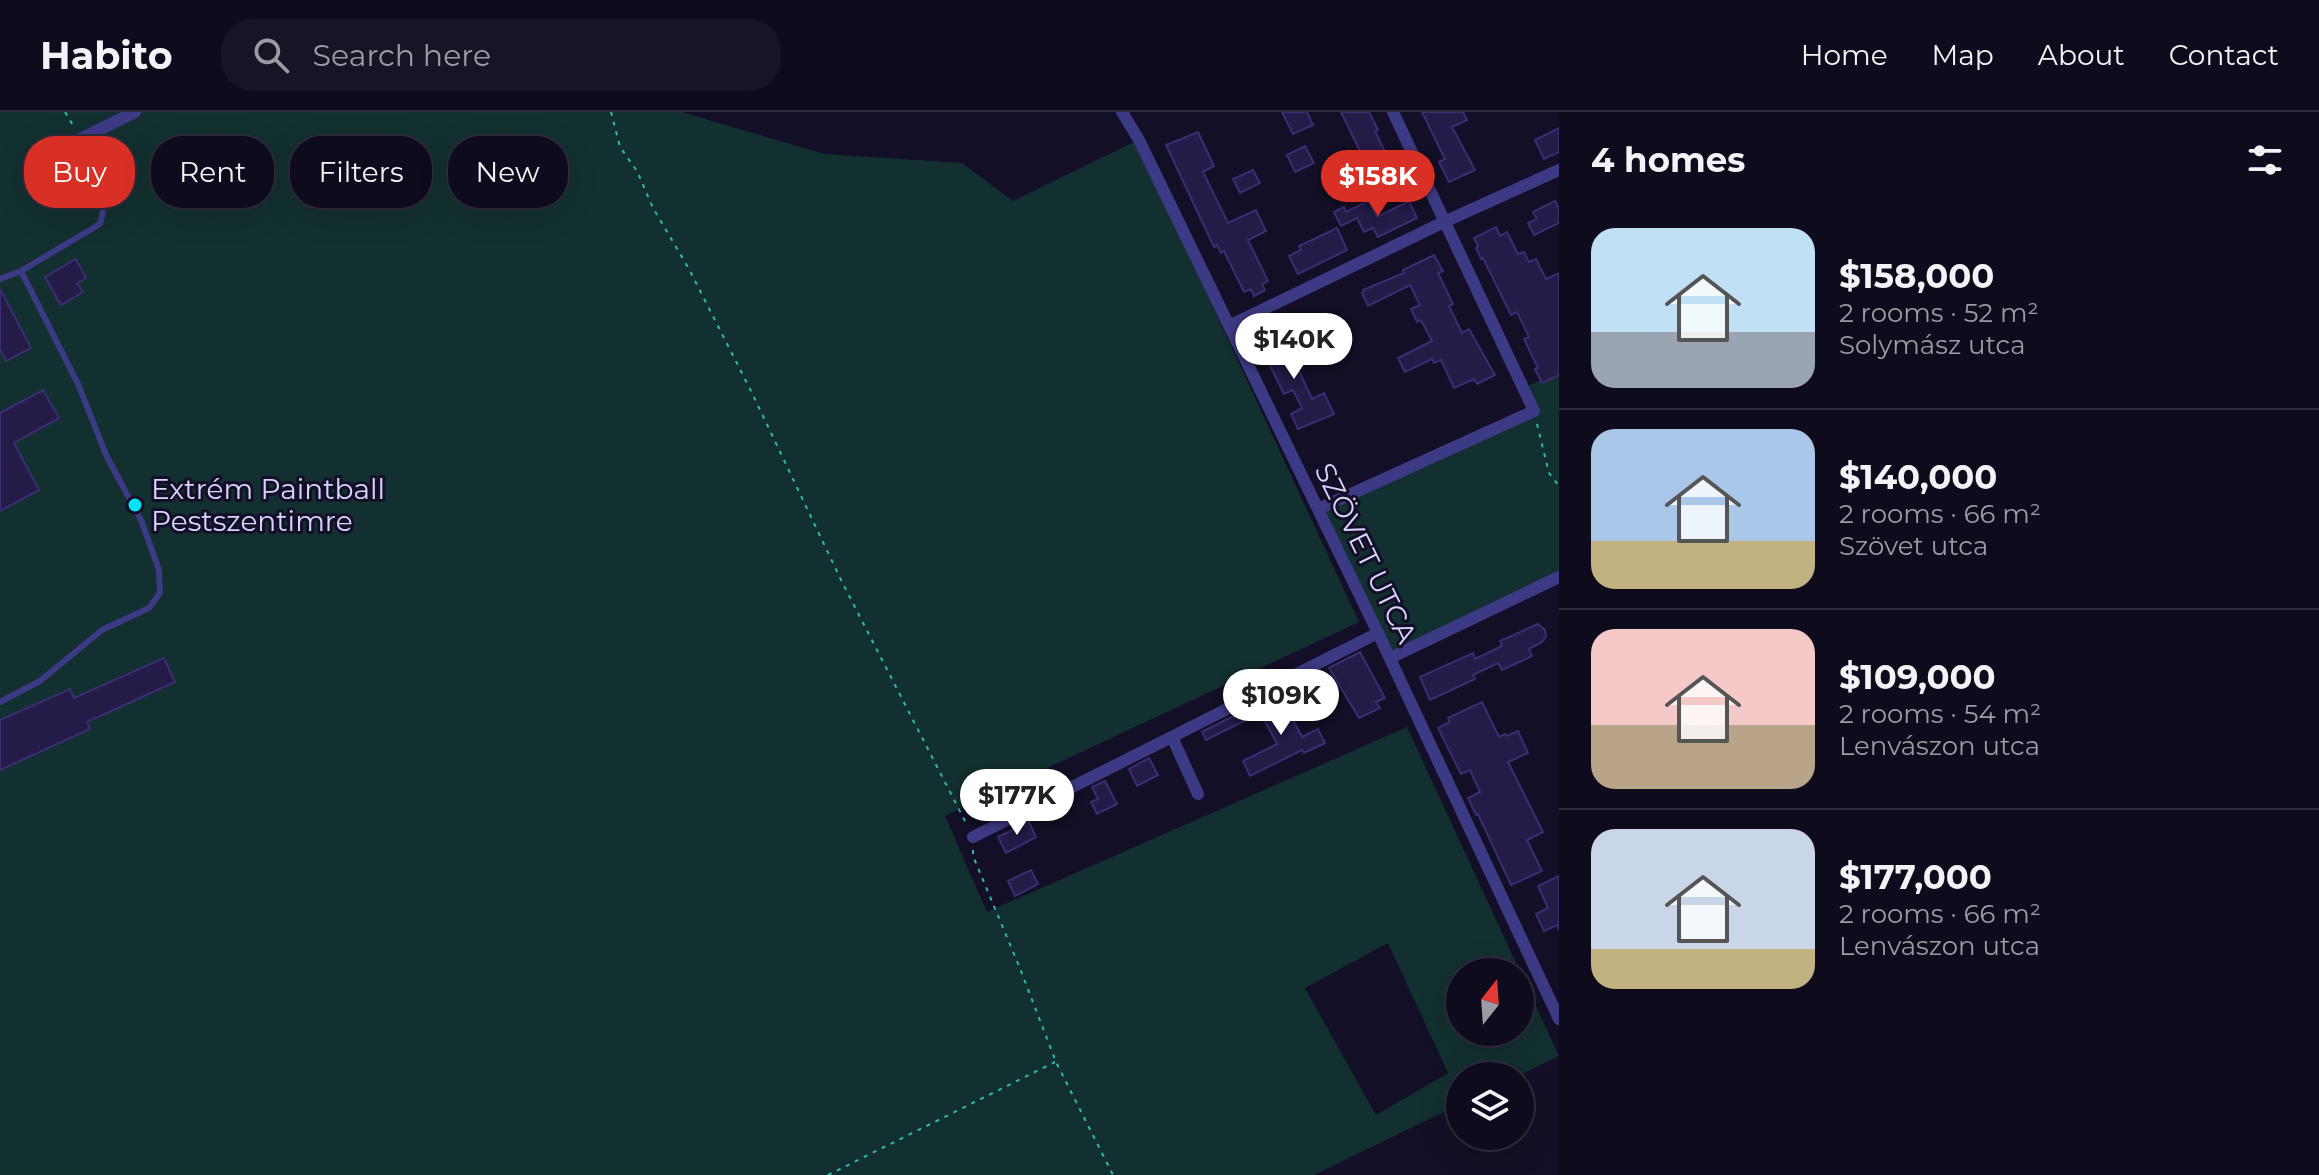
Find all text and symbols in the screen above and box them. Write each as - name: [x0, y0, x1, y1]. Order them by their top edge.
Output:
- search box: [221, 19, 781, 91]
- text: Habito: [40, 32, 173, 79]
- icon: search: [249, 33, 293, 77]
- text: Search here: [313, 37, 491, 74]
- text: Home: [1801, 38, 1888, 72]
- text: Map: [1932, 38, 1994, 72]
- text: About: [2038, 38, 2125, 72]
- text: Contact: [2169, 38, 2279, 72]
- chip: Buy: [24, 136, 135, 208]
- chip: Rent: [151, 136, 274, 208]
- chip: Filters: [290, 136, 432, 208]
- chip: New: [448, 136, 568, 208]
- icon: filters: [2243, 138, 2287, 182]
- text: 4 homes: [1591, 139, 1745, 181]
- pin: $158K: [1322, 150, 1434, 218]
- text: $158K: [1339, 160, 1417, 192]
- text: $158,000: [1839, 255, 1994, 297]
- icon: home: [1655, 260, 1751, 356]
- text: 2 rooms · 52 m²: [1839, 297, 2039, 329]
- pin: $140K: [1238, 313, 1350, 381]
- text: $140K: [1253, 323, 1335, 355]
- text: Solymász utca: [1839, 329, 2026, 361]
- text: $140,000: [1839, 456, 1997, 498]
- street label: SZÖVET UTCA: [1308, 457, 1425, 650]
- icon: home: [1655, 461, 1751, 557]
- place label: Extrém Paintball Pestszentimre: [151, 472, 385, 538]
- marker: Extrém Paintball Pestszentimre: [126, 496, 144, 514]
- text: 2 rooms · 66 m²: [1839, 498, 2041, 530]
- text: Szövet utca: [1839, 530, 1988, 562]
- text: $109,000: [1839, 656, 1996, 698]
- icon: home: [1655, 661, 1751, 757]
- pin: $109K: [1225, 669, 1337, 737]
- text: $109K: [1241, 679, 1321, 711]
- text: 2 rooms · 54 m²: [1839, 698, 2041, 730]
- text: Lenvászon utca: [1839, 730, 2040, 762]
- pin: $177K: [961, 769, 1073, 837]
- text: $177K: [978, 779, 1056, 811]
- text: $177,000: [1839, 856, 1992, 898]
- icon: home: [1655, 861, 1751, 957]
- text: 2 rooms · 66 m²: [1839, 898, 2041, 930]
- text: Lenvászon utca: [1839, 930, 2040, 962]
- north arrow: [1446, 958, 1534, 1046]
- map controls: [1446, 958, 1534, 1150]
- button: layers: [1446, 1062, 1534, 1150]

